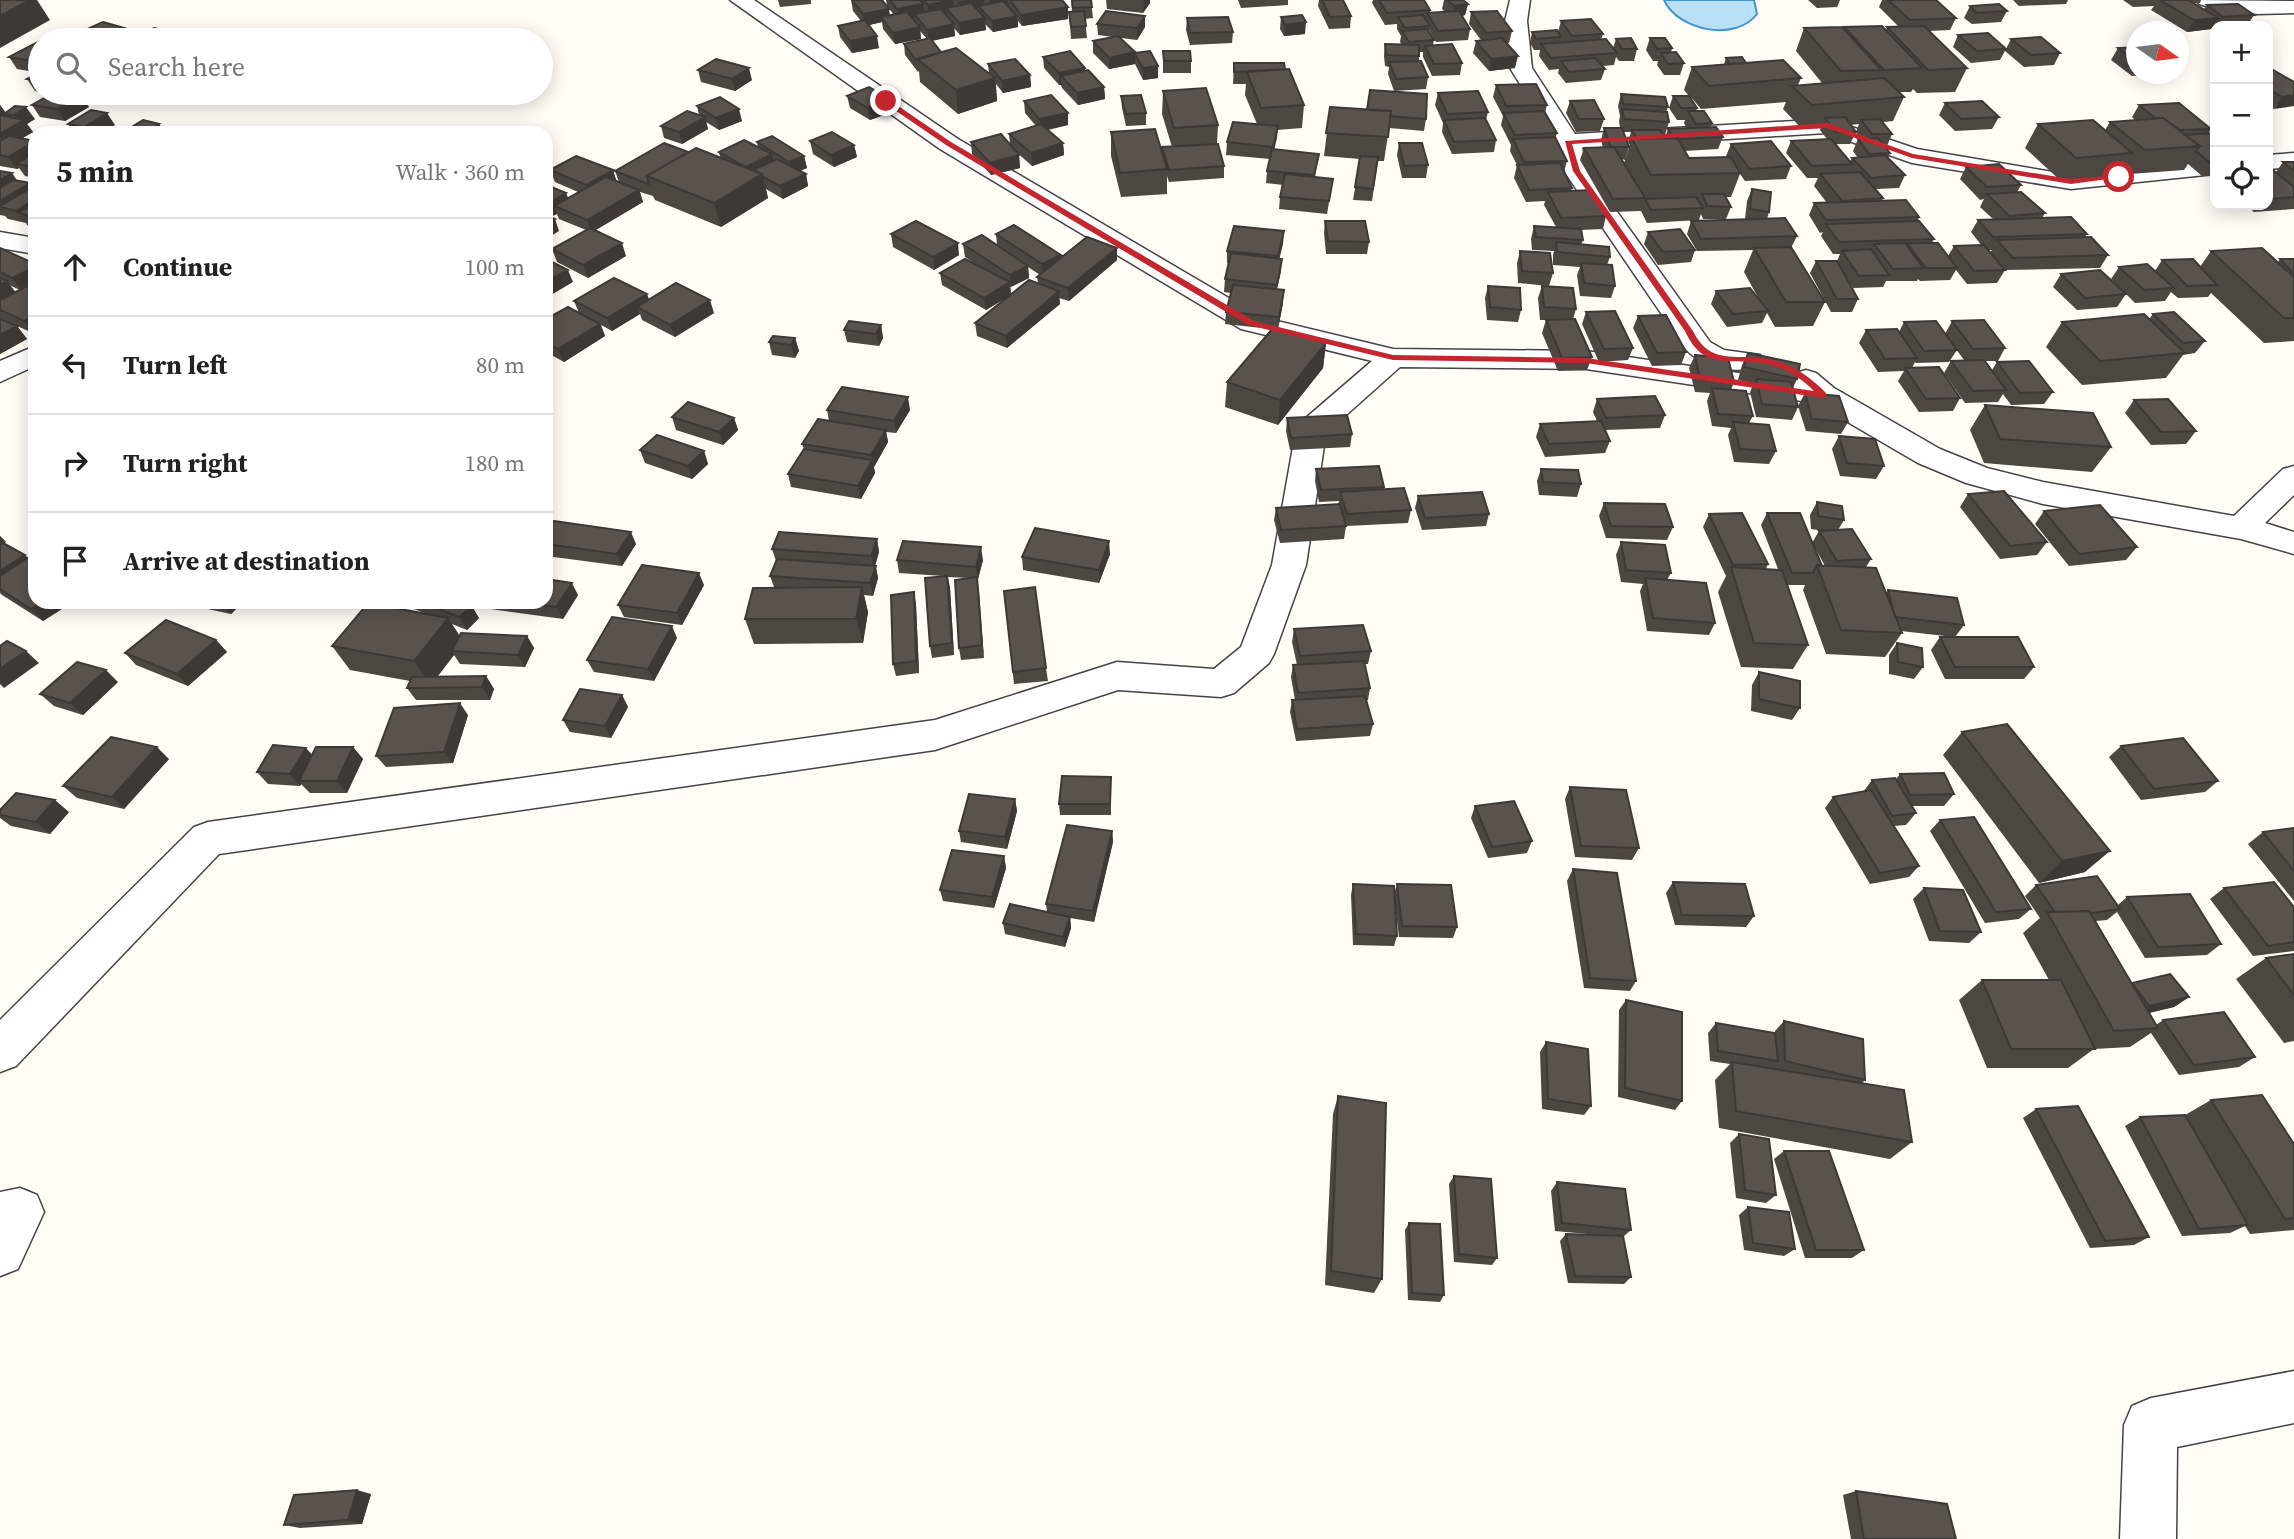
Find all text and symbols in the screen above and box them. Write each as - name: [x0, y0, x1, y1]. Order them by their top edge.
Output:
- north arrow: [2126, 21, 2189, 84]
- map controls: [2210, 21, 2273, 210]
- button: +: [2210, 21, 2273, 84]
- search box: [28, 28, 553, 105]
- icon: search: [52, 48, 90, 86]
- text: Search here: [108, 49, 245, 85]
- button: −: [2210, 84, 2273, 147]
- route end: [870, 85, 901, 116]
- button: locate: [2210, 147, 2273, 210]
- text: 5 min: [56, 151, 134, 192]
- text: Walk · 360 m: [395, 156, 525, 188]
- route start: [2103, 161, 2134, 192]
- icon: ahead: [56, 248, 94, 286]
- text: Continue: [123, 249, 232, 285]
- text: 100 m: [464, 251, 525, 283]
- icon: left: [56, 346, 94, 384]
- text: Turn left: [123, 347, 227, 383]
- text: 80 m: [476, 349, 525, 381]
- icon: right: [56, 444, 94, 482]
- text: Turn right: [123, 445, 247, 481]
- text: 180 m: [464, 447, 525, 479]
- icon: arrive: [56, 542, 94, 580]
- text: Arrive at destination: [123, 543, 370, 579]

